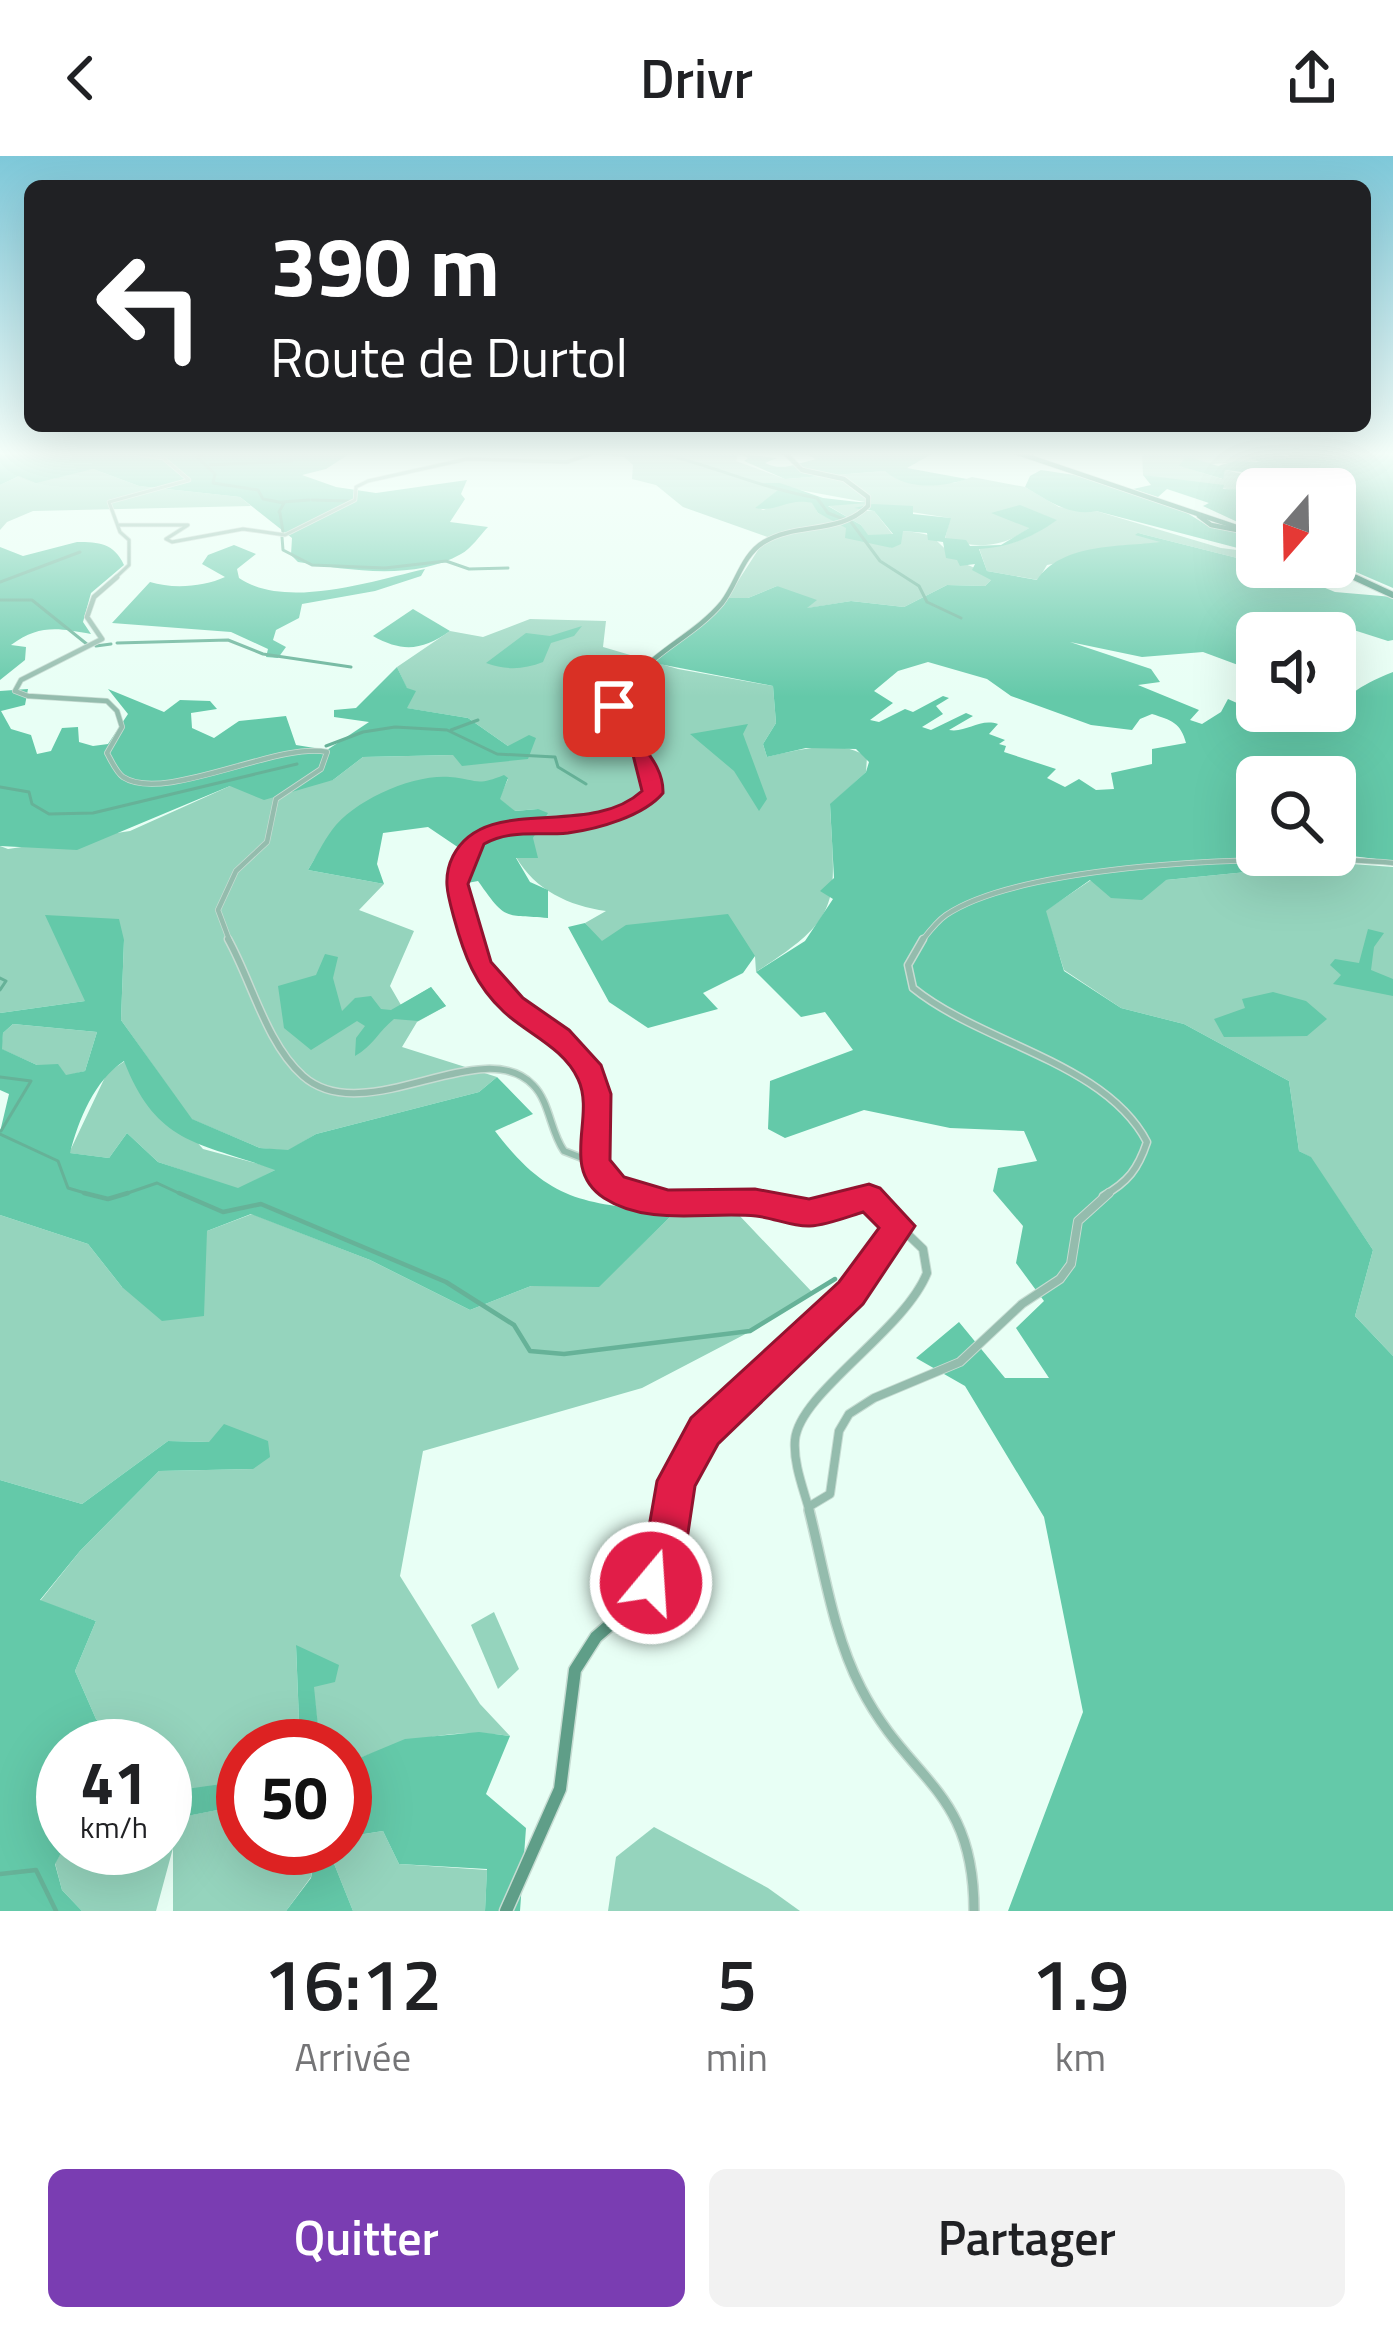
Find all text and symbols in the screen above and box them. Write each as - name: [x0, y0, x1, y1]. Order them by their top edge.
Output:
- text: Drivr: [640, 37, 753, 119]
- icon: back: [48, 45, 114, 111]
- icon: share: [1279, 45, 1345, 111]
- text: 390 m: [270, 201, 500, 329]
- icon: left: [72, 228, 228, 384]
- text: Route de Durtol: [270, 316, 628, 398]
- north arrow: [1236, 468, 1356, 588]
- map controls: [1236, 468, 1356, 876]
- button: sound: [1236, 612, 1356, 732]
- pin: [563, 655, 665, 757]
- icon: arrive: [581, 673, 647, 739]
- button: search: [1236, 756, 1356, 876]
- position arrow: [588, 1520, 714, 1646]
- speed limit sign: 50: [216, 1719, 372, 1875]
- text: 41: [80, 1736, 148, 1827]
- text: km/h: [80, 1804, 148, 1850]
- text: 16:12: [264, 1928, 442, 2038]
- text: 5: [717, 1928, 757, 2038]
- text: 1.9: [1031, 1928, 1129, 2038]
- text: Arrivée: [295, 2027, 411, 2086]
- text: min: [706, 2027, 768, 2086]
- text: km: [1055, 2027, 1106, 2086]
- button: Quitter: [48, 2169, 685, 2307]
- button: Partager: [709, 2169, 1345, 2307]

